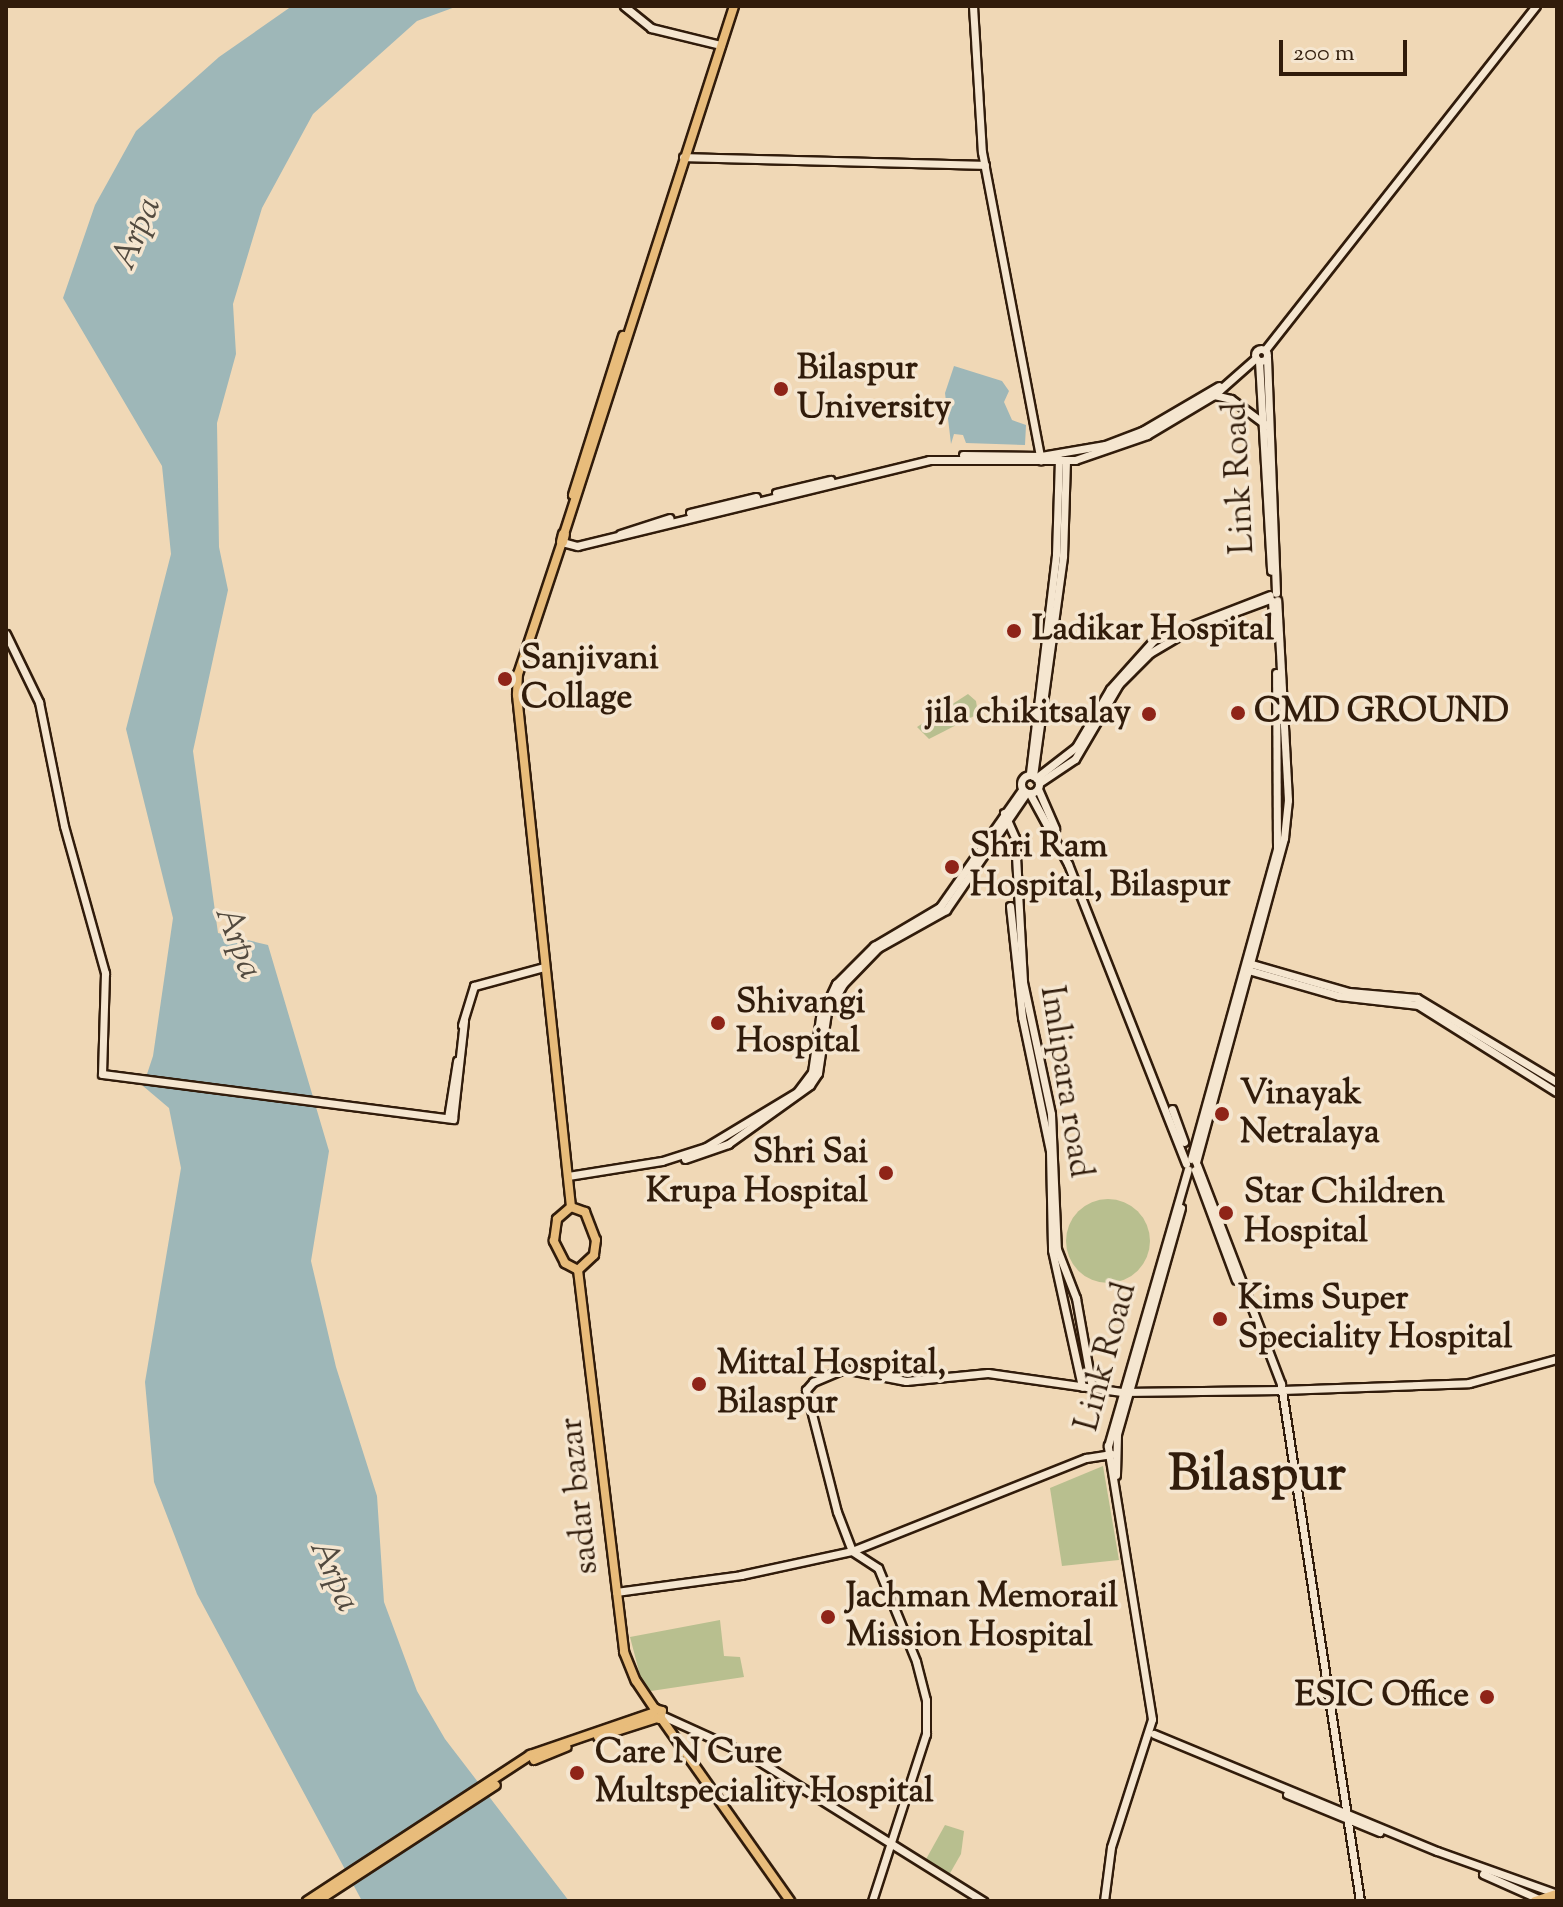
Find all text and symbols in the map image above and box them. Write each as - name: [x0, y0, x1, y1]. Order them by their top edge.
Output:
- scale bar: [1283, 24, 1411, 74]
- text: 200 m: [1293, 37, 1355, 71]
- water label: Arpa: [104, 191, 172, 277]
- place label: Bilaspur University: [797, 349, 951, 428]
- marker: Bilaspur University: [772, 380, 790, 398]
- street label: Link Road: [1216, 401, 1264, 555]
- place label: Ladikar Hospital: [1032, 611, 1274, 651]
- marker: Ladikar Hospital: [1003, 620, 1025, 642]
- place label: Sanjivani Collage: [521, 639, 659, 718]
- marker: Sanjivani Collage: [496, 670, 514, 688]
- place label: CMD GROUND: [1254, 693, 1509, 733]
- place label: jila chikitsalay: [924, 694, 1131, 734]
- marker: jila chikitsalay: [1138, 703, 1160, 725]
- marker: CMD GROUND: [1229, 704, 1247, 722]
- place label: Shri Ram Hospital, Bilaspur: [970, 827, 1231, 906]
- marker: Shri Ram Hospital, Bilaspur: [941, 856, 963, 878]
- water label: Arpa: [203, 900, 271, 986]
- place label: Shivangi Hospital: [736, 983, 865, 1062]
- street label: Imlipara road: [1030, 983, 1100, 1181]
- marker: Shivangi Hospital: [707, 1012, 729, 1034]
- place label: Vinayak Netralaya: [1240, 1074, 1380, 1154]
- marker: Vinayak Netralaya: [1211, 1103, 1233, 1125]
- place label: Shri Sai Krupa Hospital: [646, 1133, 868, 1212]
- marker: Shri Sai Krupa Hospital: [875, 1162, 897, 1184]
- place label: Star Children Hospital: [1244, 1173, 1445, 1252]
- marker: Star Children Hospital: [1215, 1202, 1237, 1224]
- street label: Link Road: [1068, 1278, 1146, 1436]
- place label: Kims Super Speciality Hospital: [1238, 1279, 1512, 1358]
- marker: Kims Super Speciality Hospital: [1209, 1308, 1231, 1330]
- place label: Mittal Hospital, Bilaspur: [717, 1344, 946, 1424]
- marker: Mittal Hospital, Bilaspur: [688, 1373, 710, 1395]
- street label: sadar bazar: [551, 1415, 609, 1577]
- district label: Bilaspur: [1168, 1448, 1346, 1508]
- water label: Arpa: [298, 1533, 368, 1619]
- place label: Jachman Memorail Mission Hospital: [846, 1577, 1118, 1656]
- marker: Jachman Memorail Mission Hospital: [817, 1606, 839, 1628]
- place label: ESIC Office: [1295, 1677, 1469, 1717]
- marker: ESIC Office: [1476, 1686, 1498, 1708]
- place label: Care N Cure Multspeciality Hospital: [595, 1733, 934, 1812]
- marker: Care N Cure Multspeciality Hospital: [566, 1762, 588, 1784]

